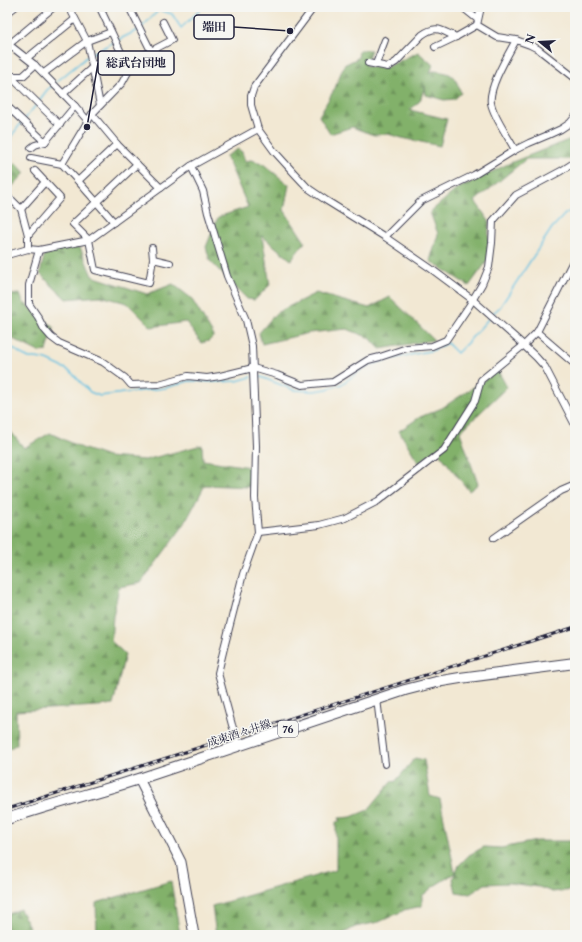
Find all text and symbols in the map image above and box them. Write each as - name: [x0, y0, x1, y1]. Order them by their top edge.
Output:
- callout: 端田: [194, 15, 234, 39]
- text: 端田: [202, 19, 226, 34]
- north arrow: [520, 22, 560, 62]
- text: N: [522, 32, 539, 46]
- callout: 総武台団地: [98, 51, 174, 75]
- text: 総武台団地: [106, 55, 166, 70]
- street label: 成東酒々井線: [205, 716, 273, 750]
- road number: 76: [278, 721, 298, 737]

